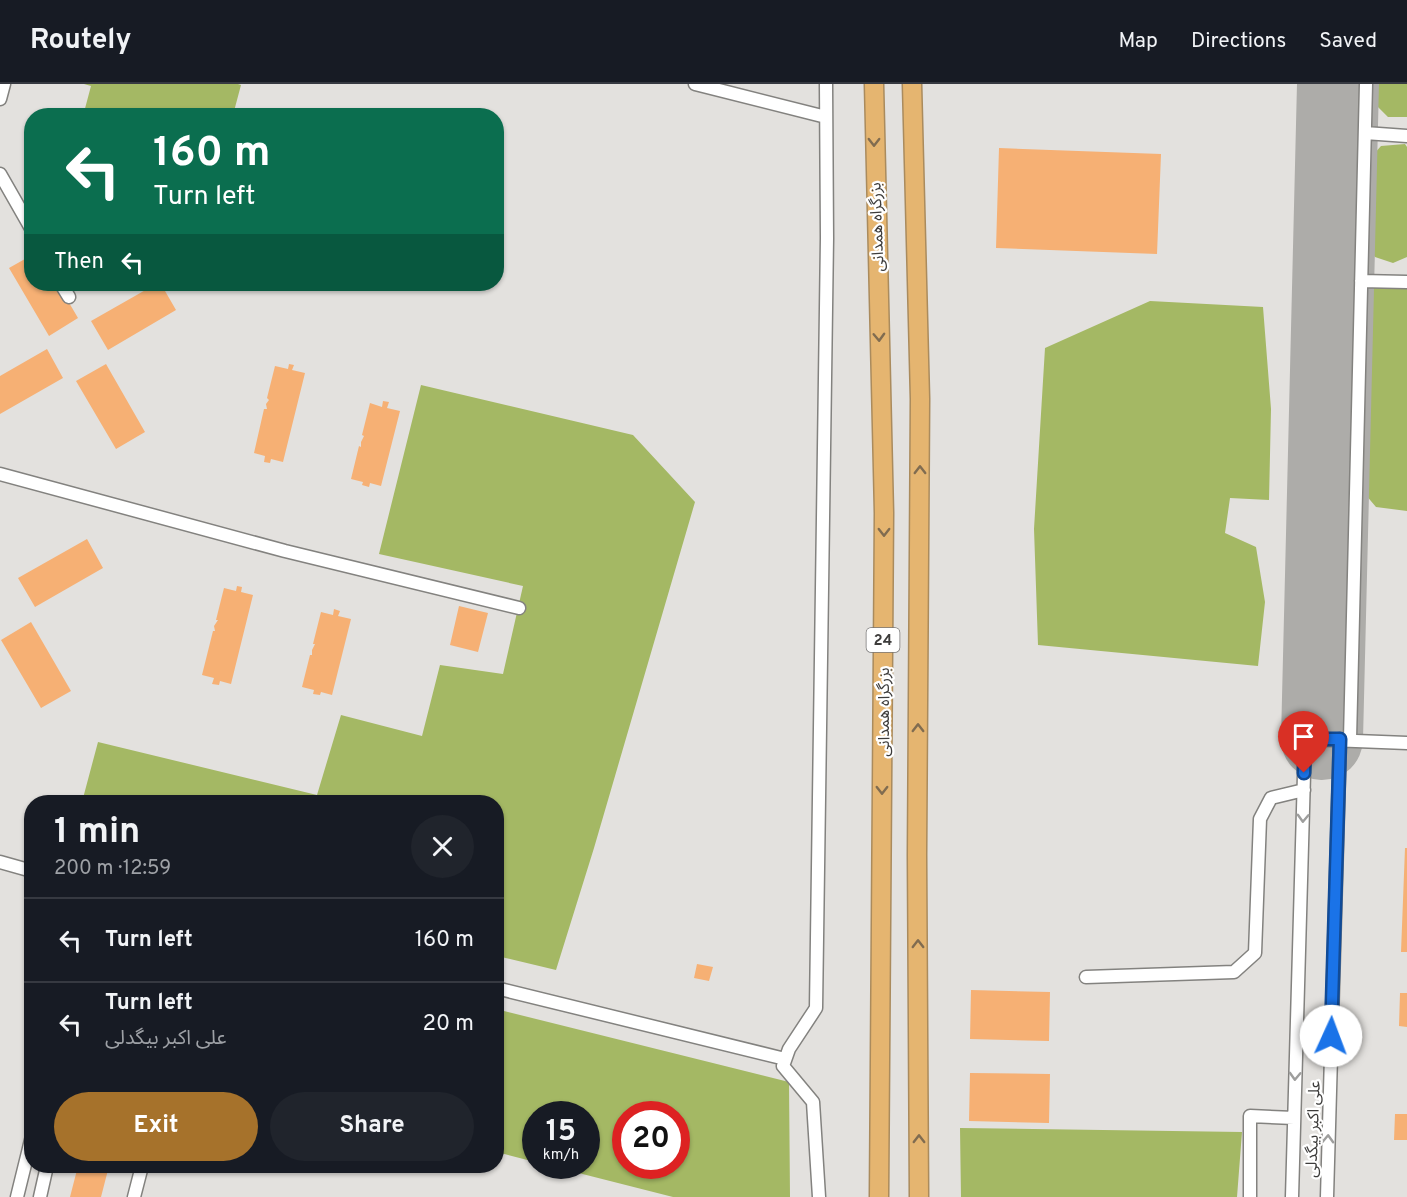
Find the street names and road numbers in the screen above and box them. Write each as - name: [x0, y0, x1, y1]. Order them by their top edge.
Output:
- street label: بزرگراه همدانی: [866, 182, 890, 272]
- road number: 24: [866, 628, 900, 652]
- street label: بزرگراه همدانی: [875, 667, 895, 757]
- street label: علی اکبر بیگدلی: [1302, 1080, 1326, 1178]

